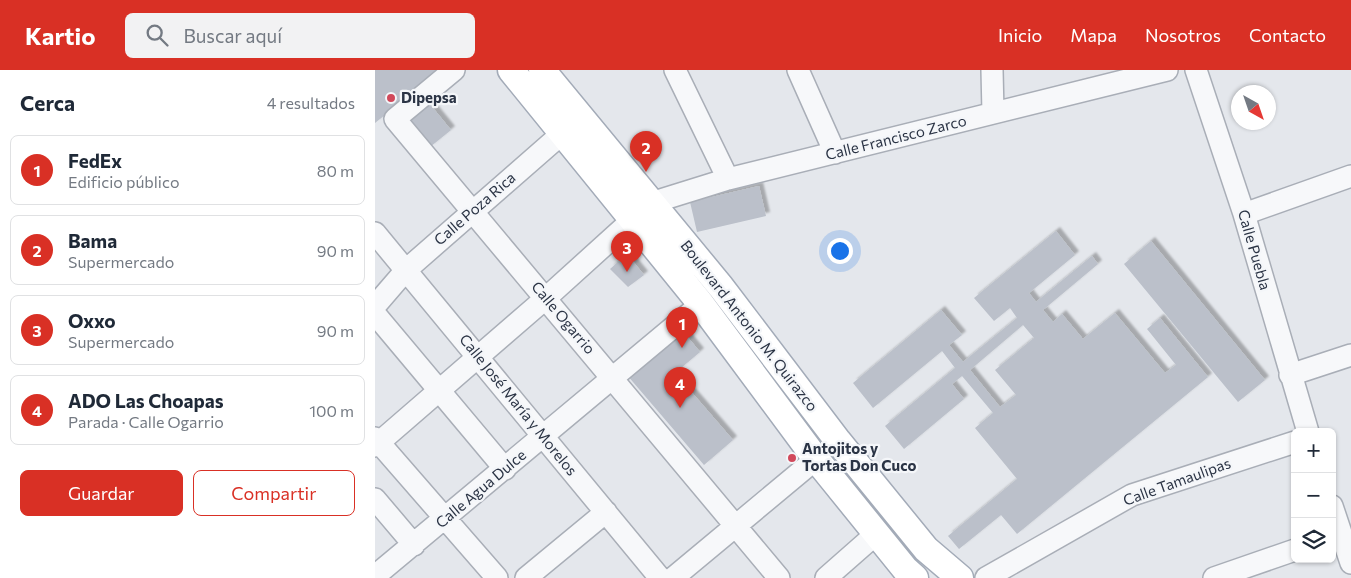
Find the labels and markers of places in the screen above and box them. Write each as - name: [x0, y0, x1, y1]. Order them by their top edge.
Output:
- place label: Dipepsa: [401, 88, 457, 106]
- marker: Dipepsa: [385, 92, 397, 104]
- pin: 2: [630, 131, 662, 172]
- pin: 3: [611, 231, 643, 272]
- pin: 1: [666, 307, 698, 348]
- pin: 4: [664, 367, 696, 408]
- place label: Antojitos y Tortas Don Cuco: [802, 439, 916, 474]
- marker: Antojitos y Tortas Don Cuco: [786, 452, 798, 464]

